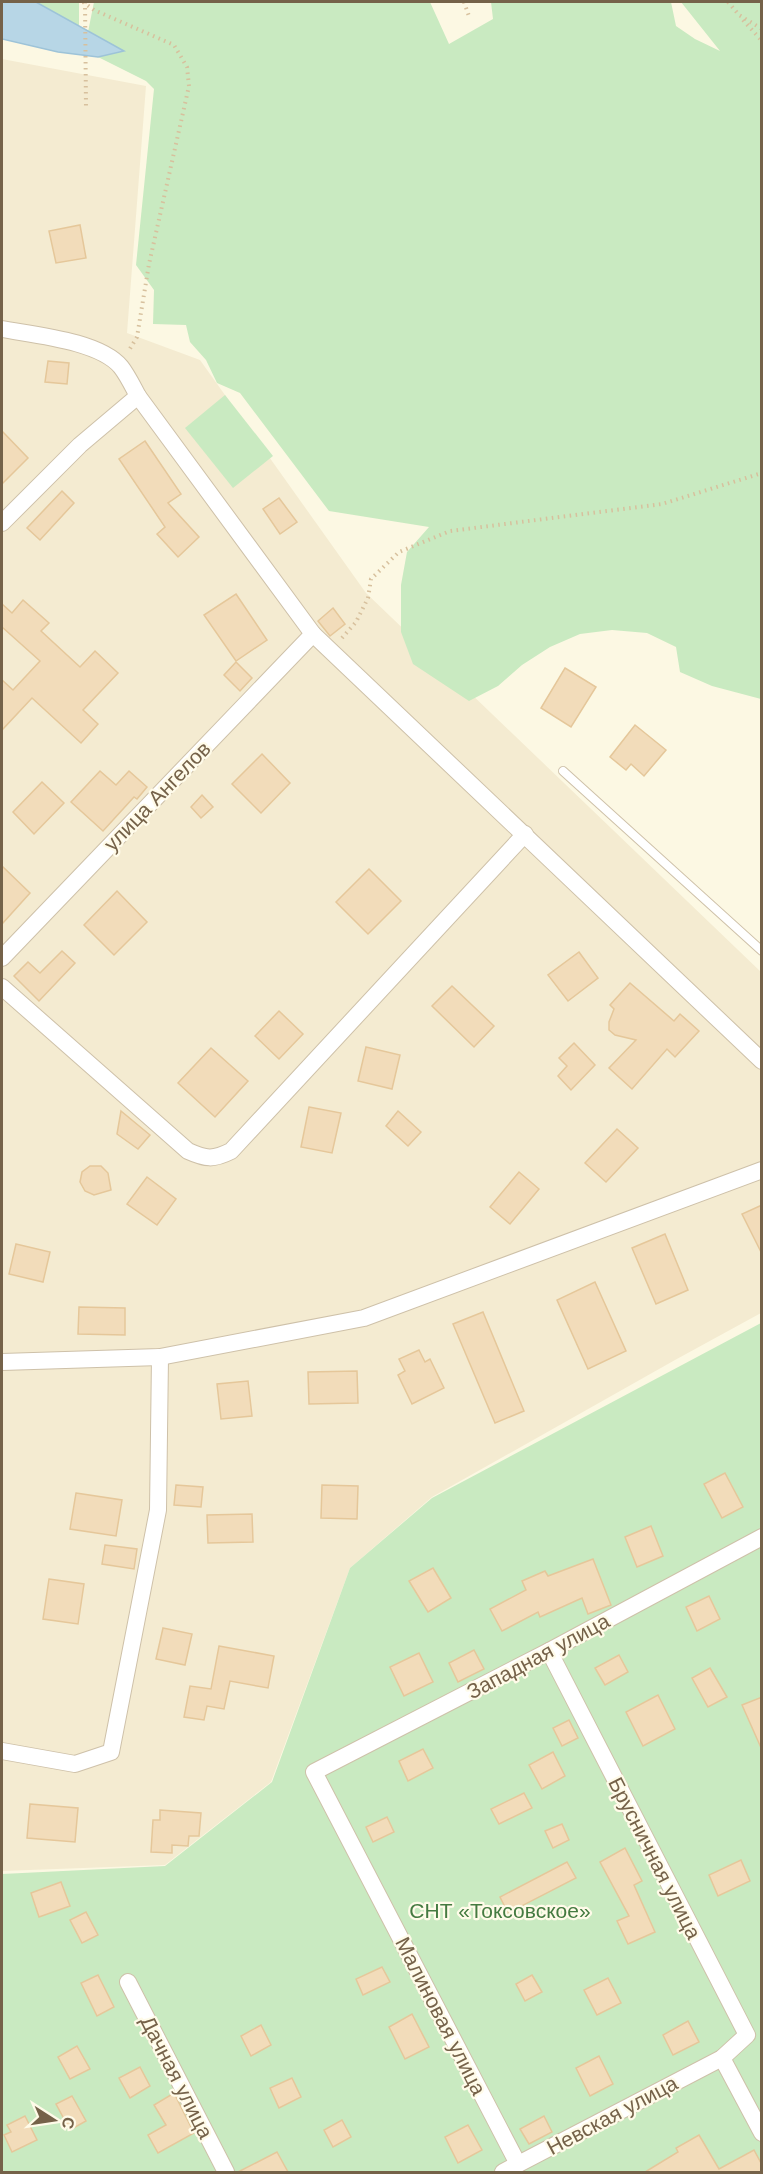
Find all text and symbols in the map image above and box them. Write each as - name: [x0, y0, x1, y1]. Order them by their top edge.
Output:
- street label: улица Ангелов: [99, 737, 215, 855]
- street label: Западная улица: [463, 1609, 613, 1703]
- street label: Брусничная улица: [604, 1773, 706, 1943]
- park label: СНТ «Токсовское»: [409, 1899, 591, 1922]
- street label: Малиновая улица: [391, 1933, 491, 2099]
- street label: Дачная улица: [136, 2012, 218, 2142]
- street label: Невская улица: [543, 2071, 681, 2159]
- north arrow: [24, 2090, 84, 2150]
- text: С: [59, 2116, 78, 2131]

